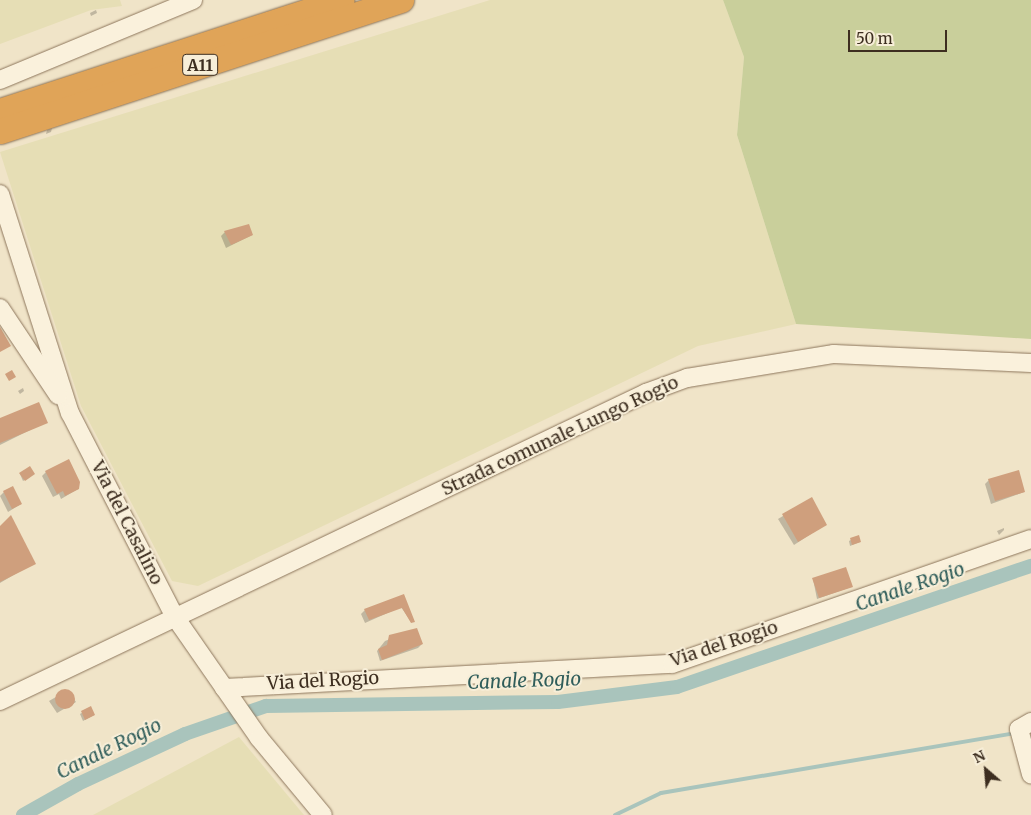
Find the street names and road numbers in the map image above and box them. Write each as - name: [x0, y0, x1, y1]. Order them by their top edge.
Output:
- road number: A11: [181, 52, 219, 78]
- street label: Strada comunale Lungo Rogio: [438, 371, 682, 501]
- street label: Via del Casalino: [86, 457, 168, 589]
- street label: Via del Rogio: [667, 616, 781, 672]
- street label: Via del Rogio: [266, 667, 380, 695]

